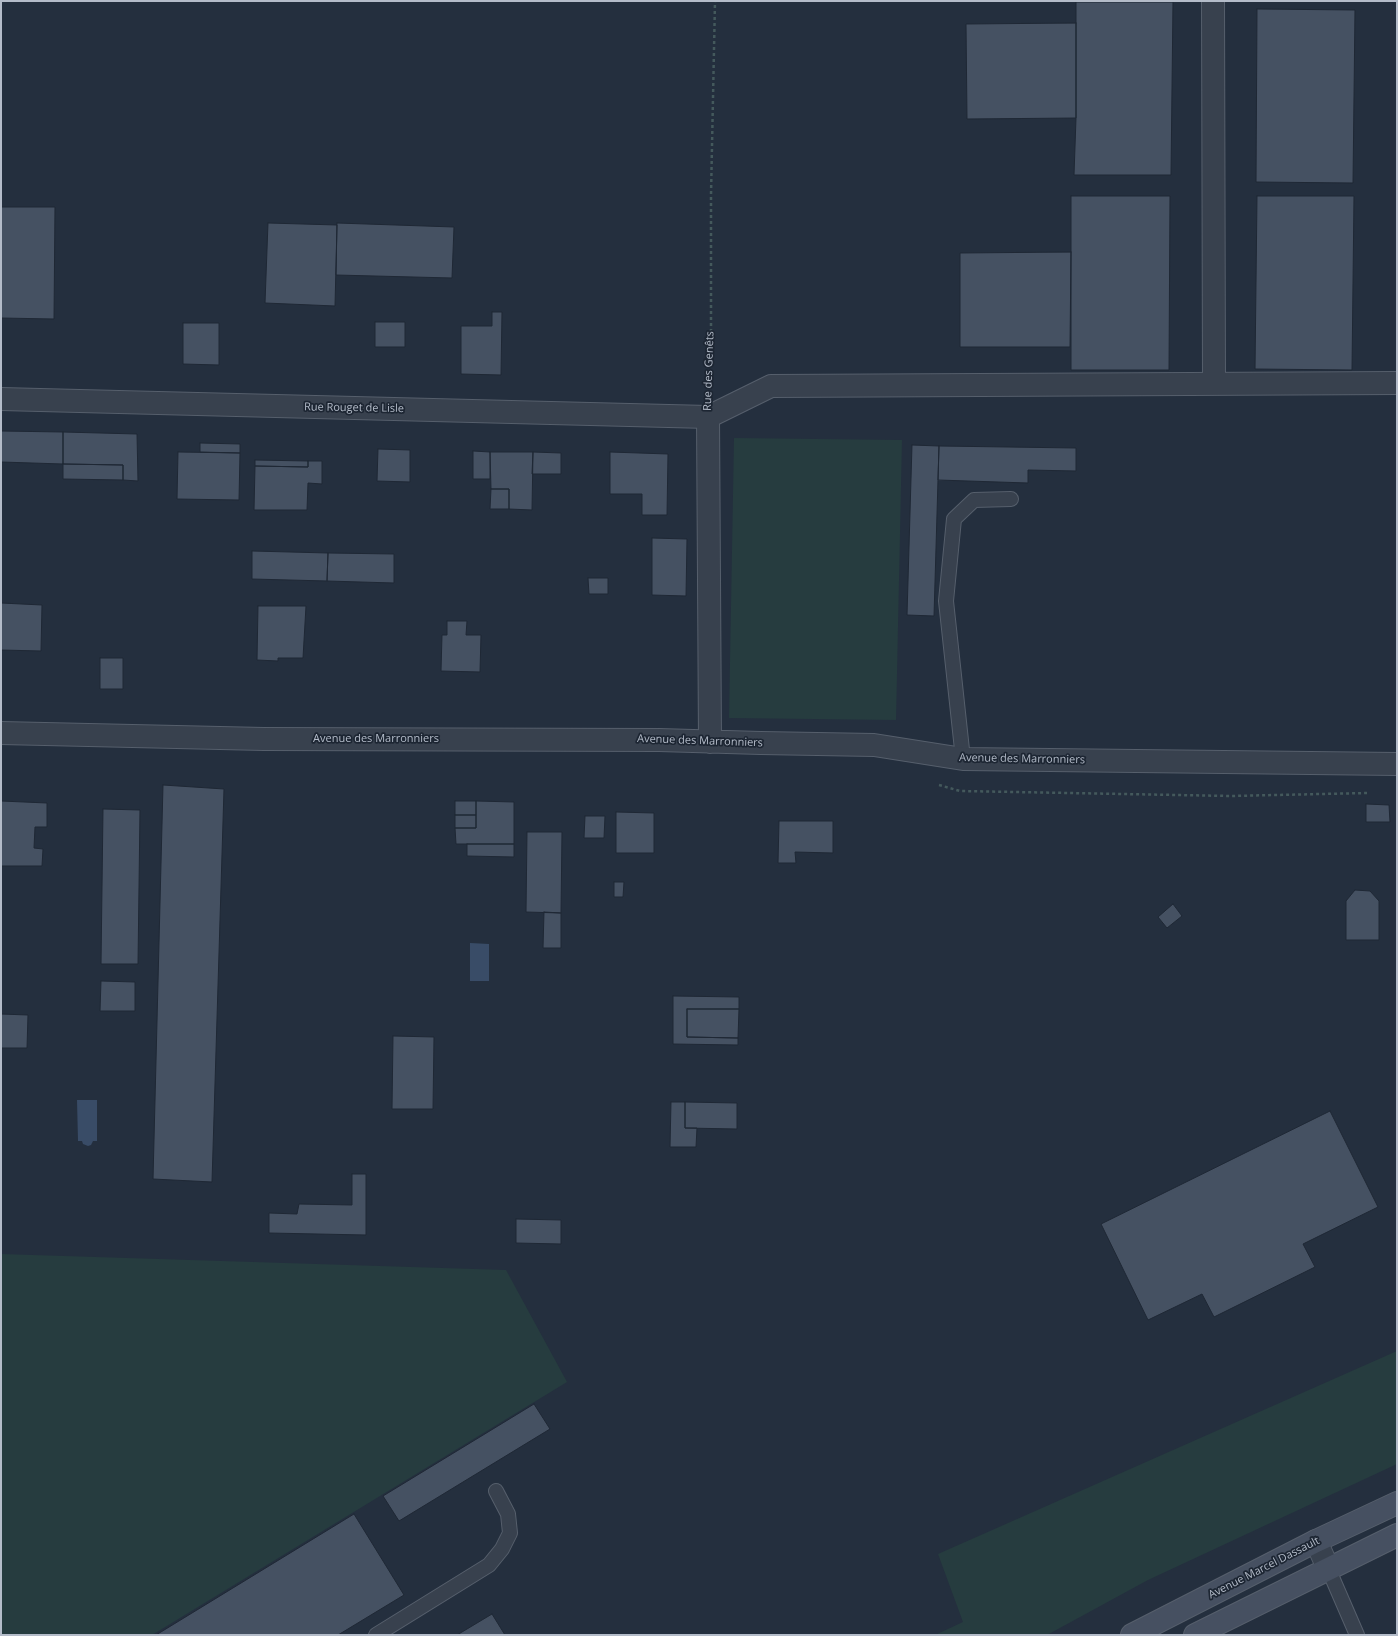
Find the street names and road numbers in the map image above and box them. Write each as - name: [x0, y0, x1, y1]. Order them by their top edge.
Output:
- street label: Rue des Genêts: [701, 331, 717, 411]
- street label: Rue Rouget de Lisle: [304, 401, 404, 415]
- street label: Avenue des Marronniers: [313, 732, 439, 746]
- street label: Avenue des Marronniers: [637, 732, 763, 750]
- street label: Avenue des Marronniers: [959, 751, 1085, 767]
- street label: Avenue Marcel Dassault: [1206, 1534, 1322, 1602]

